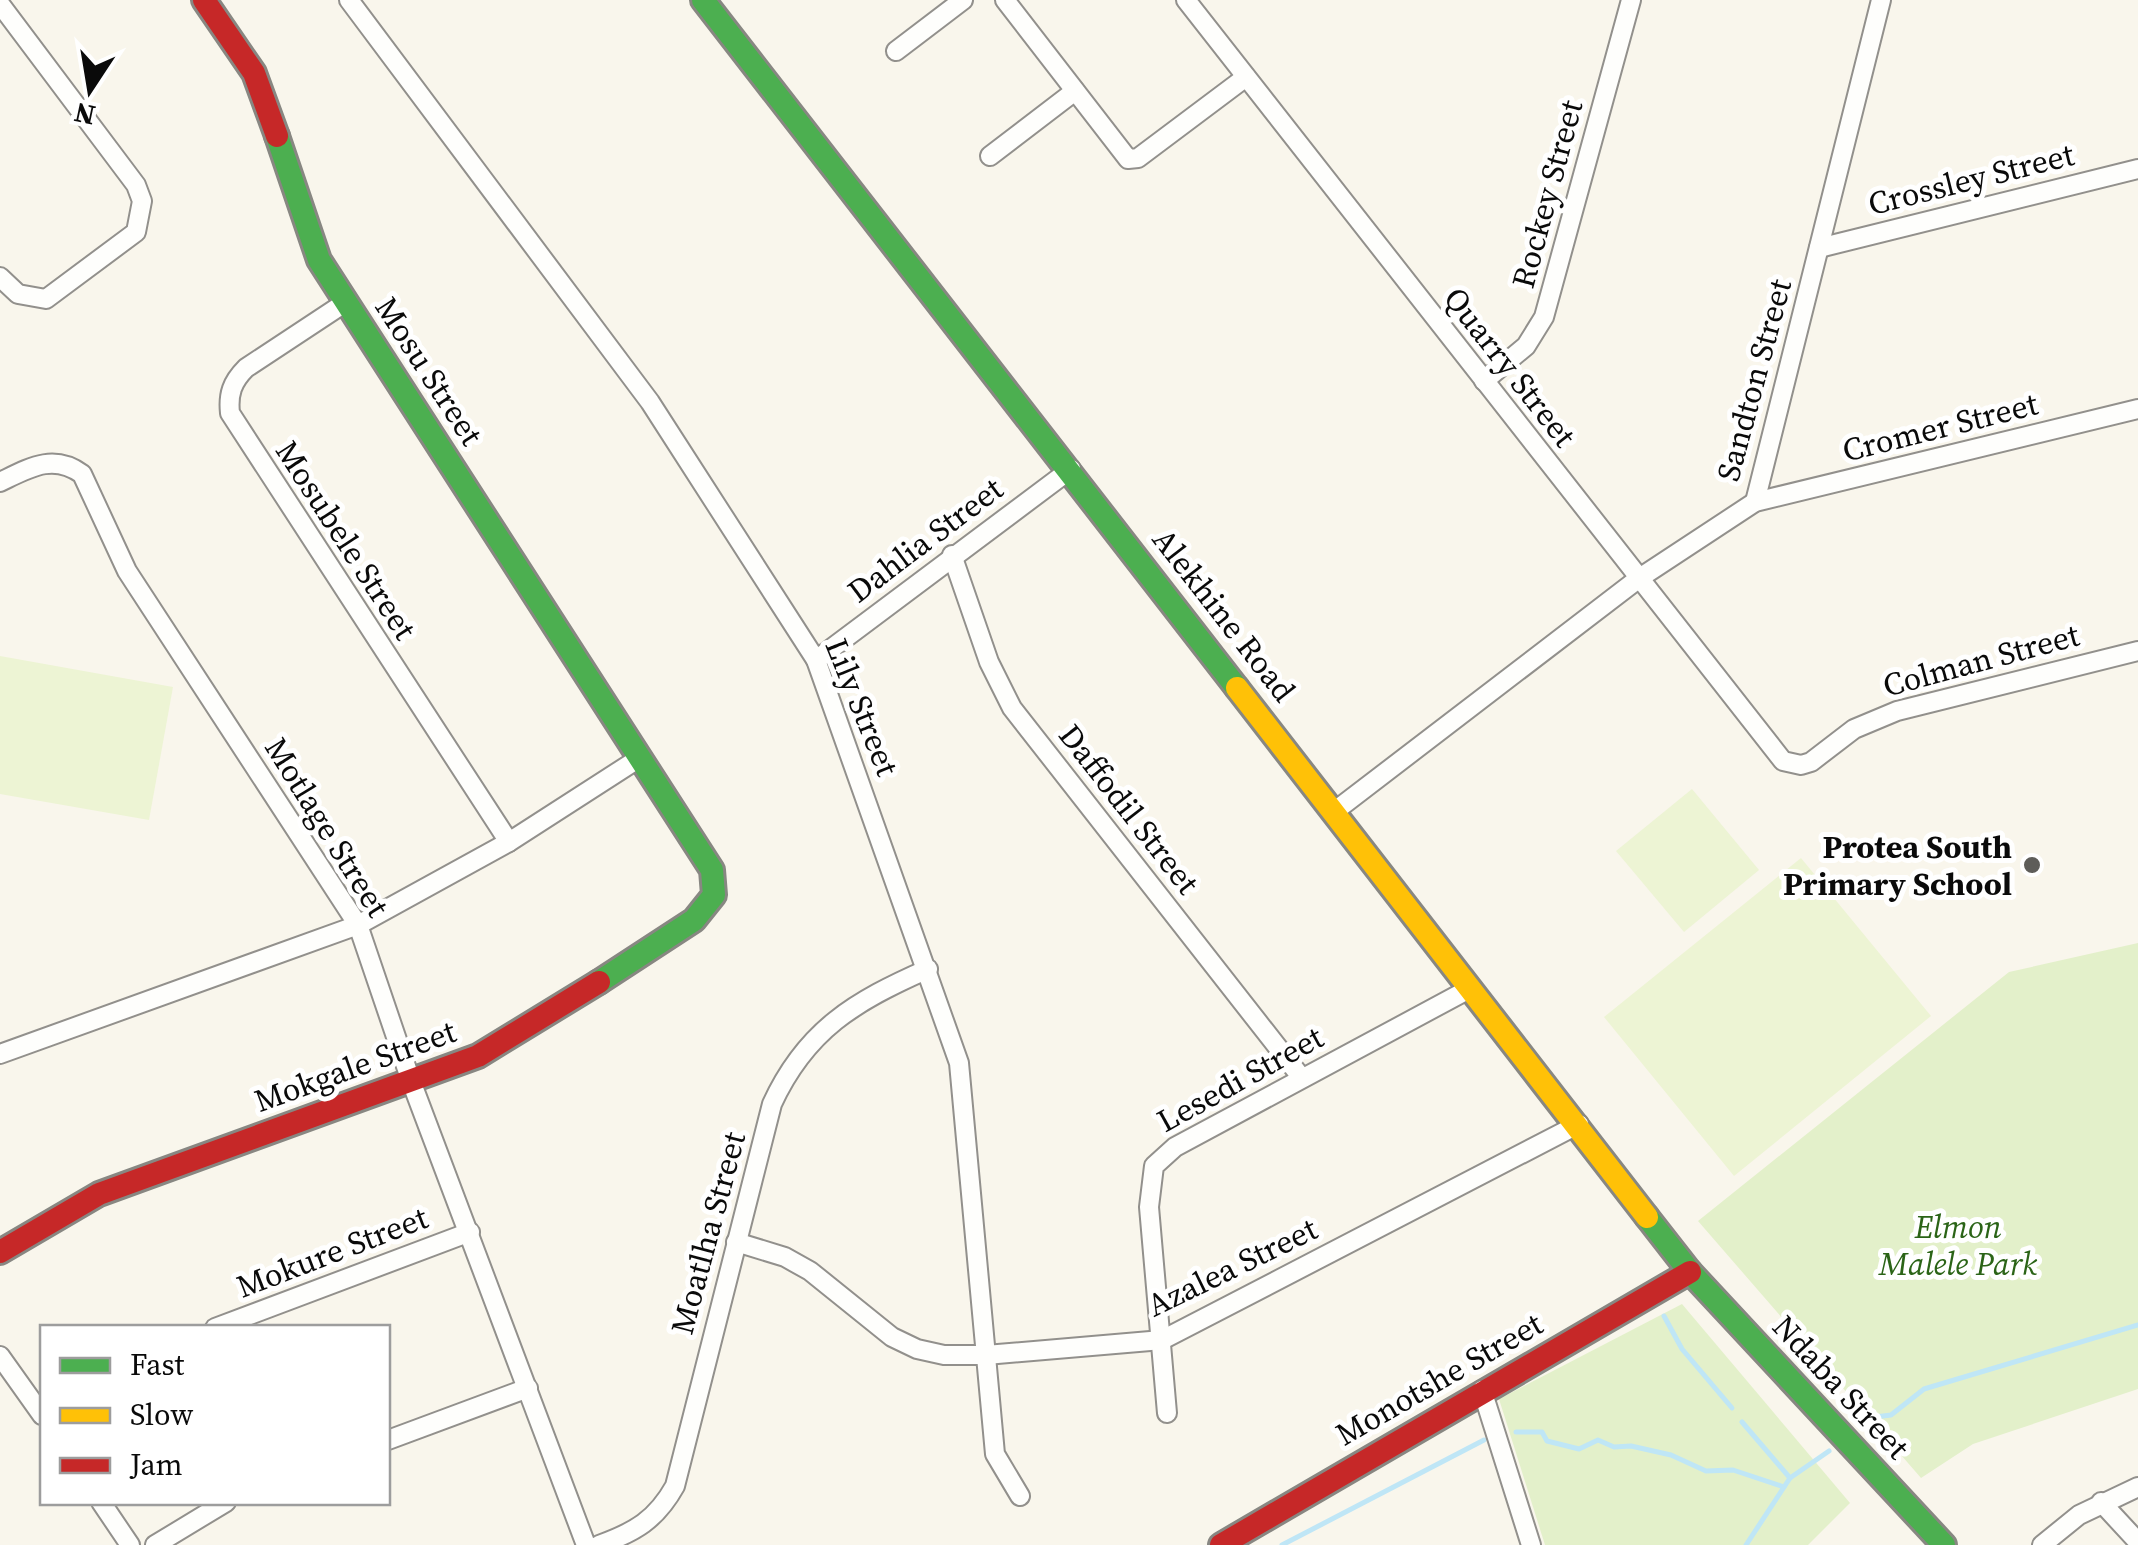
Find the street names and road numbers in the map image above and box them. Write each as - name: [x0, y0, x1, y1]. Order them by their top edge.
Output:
- street label: Rockey Street: [1501, 95, 1593, 293]
- street label: Crossley Street: [1864, 132, 2079, 226]
- street label: Sandton Street: [1706, 273, 1802, 486]
- street label: Quarry Street: [1434, 278, 1587, 456]
- street label: Mosu Street: [365, 288, 494, 454]
- street label: Cromer Street: [1838, 381, 2043, 473]
- street label: Mosubele Street: [265, 432, 427, 648]
- street label: Dahlia Street: [838, 467, 1012, 613]
- street label: Alekhine Road: [1142, 519, 1306, 711]
- street label: Colman Street: [1878, 613, 2085, 707]
- street label: Lily Street: [815, 632, 910, 783]
- street label: Daffodil Street: [1049, 715, 1210, 904]
- street label: Motlage Street: [254, 729, 400, 926]
- street label: Mokgale Street: [248, 1009, 462, 1123]
- street label: Lesedi Street: [1149, 1015, 1331, 1143]
- street label: Moatlha Street: [660, 1126, 756, 1339]
- street label: Mokure Street: [230, 1195, 434, 1309]
- street label: Azalea Street: [1140, 1207, 1325, 1327]
- street label: Monotshe Street: [1327, 1302, 1551, 1456]
- street label: Ndaba Street: [1763, 1305, 1920, 1469]

